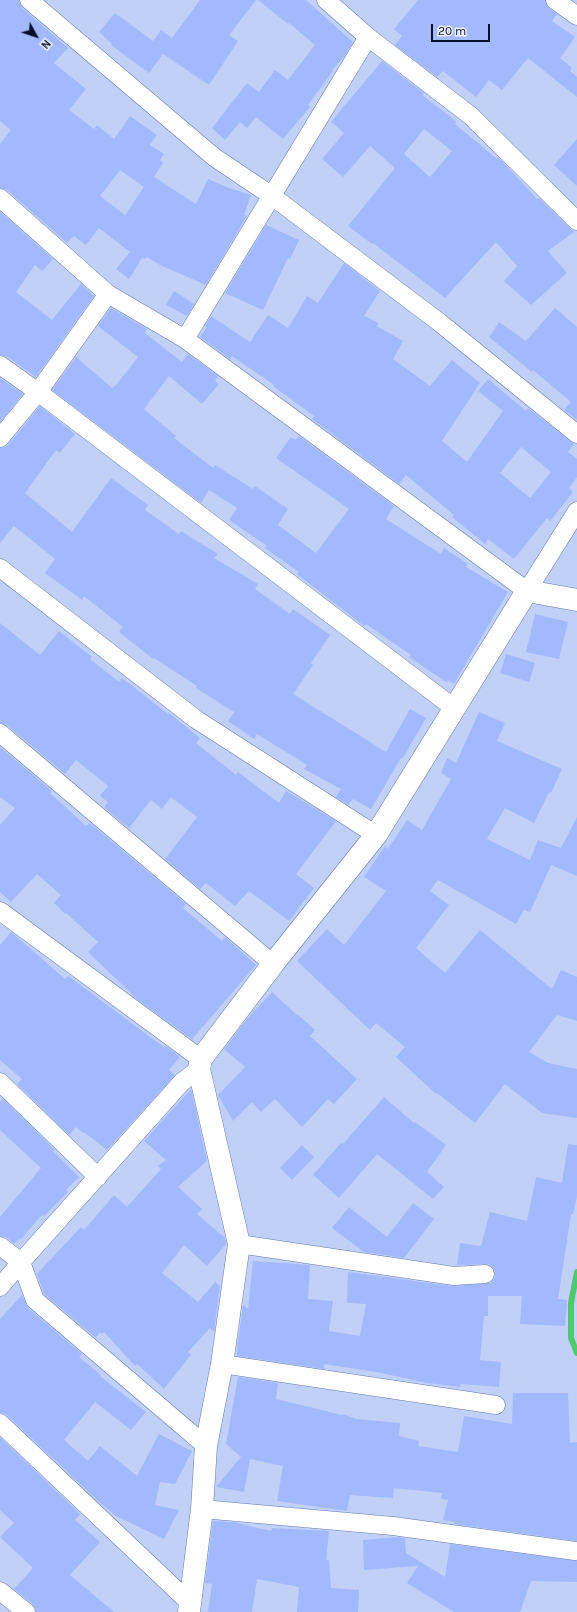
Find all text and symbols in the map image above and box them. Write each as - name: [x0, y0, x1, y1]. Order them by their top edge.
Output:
- north arrow: [16, 16, 56, 56]
- scale bar: [433, 16, 492, 42]
- text: 20 m: [438, 24, 466, 38]
- text: N: [38, 37, 53, 51]

